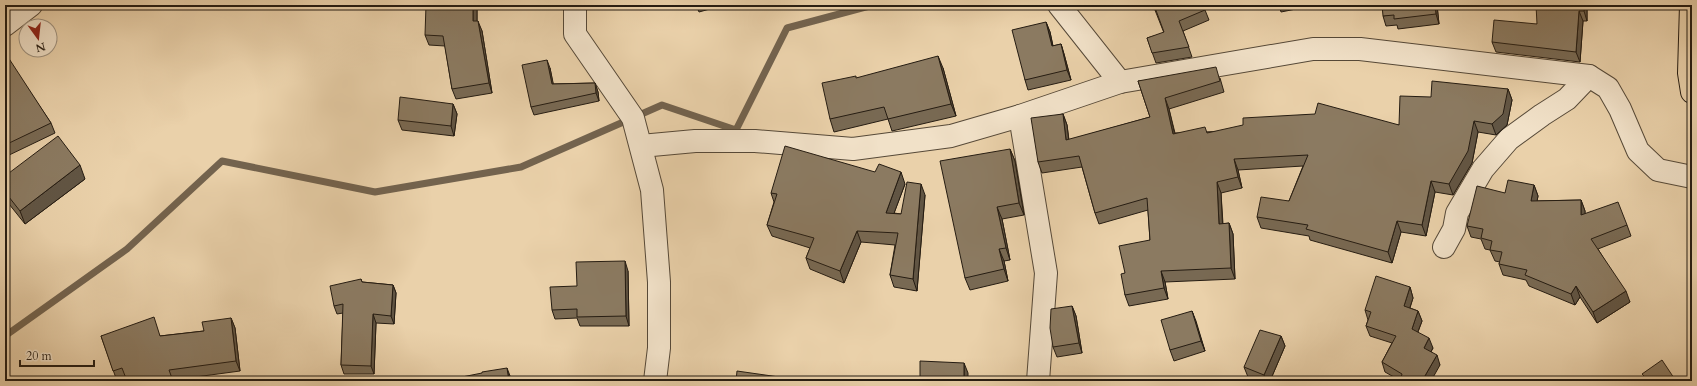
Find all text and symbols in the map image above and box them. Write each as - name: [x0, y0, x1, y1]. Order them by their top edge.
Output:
- north arrow: [18, 18, 58, 58]
- text: N: [33, 39, 47, 56]
- scale bar: [20, 342, 94, 368]
- text: 20 m: [26, 348, 53, 364]

